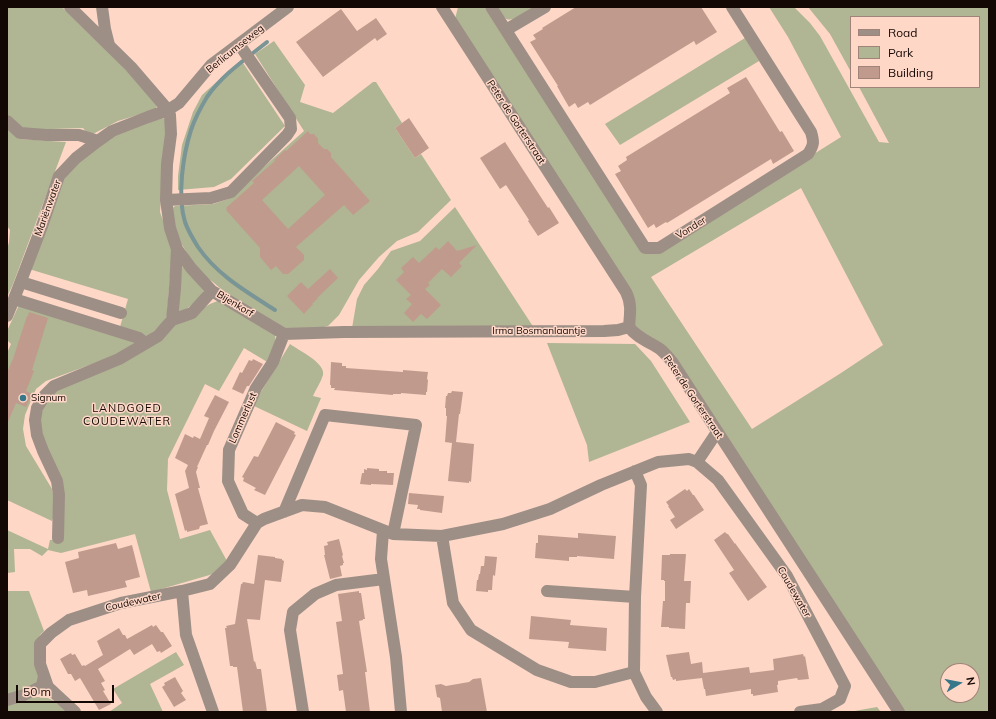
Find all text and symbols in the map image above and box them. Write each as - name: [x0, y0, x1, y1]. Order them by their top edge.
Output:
- legend: [850, 16, 980, 88]
- street label: Berlicumseweg: [204, 22, 266, 76]
- text: Road: [888, 25, 917, 40]
- text: Park: [888, 45, 913, 60]
- text: Building: [888, 65, 933, 80]
- street label: Peter de Gorterstraat: [484, 78, 548, 166]
- street label: Mariënwater: [32, 178, 64, 238]
- street label: Vonder: [674, 214, 708, 242]
- street label: Bijenkorf: [214, 288, 256, 320]
- street label: Irma Bosmanlaantje: [492, 325, 586, 337]
- street label: Peter de Gorterstraat: [661, 353, 725, 441]
- street label: Lommerlust: [226, 391, 260, 445]
- place label: Signum: [31, 392, 66, 404]
- marker: Signum: [18, 393, 28, 403]
- district label: LANDGOED COUDEWATER: [83, 402, 171, 428]
- street label: Coudewater: [775, 565, 813, 619]
- street label: Coudewater: [104, 590, 162, 614]
- north arrow: [940, 663, 980, 703]
- text: N: [963, 676, 978, 686]
- scale bar: [18, 677, 116, 703]
- text: 50 m: [23, 684, 51, 699]

